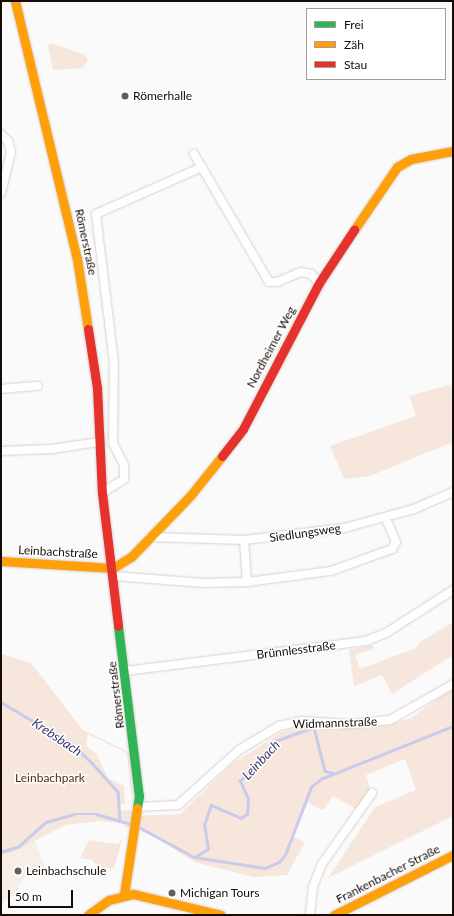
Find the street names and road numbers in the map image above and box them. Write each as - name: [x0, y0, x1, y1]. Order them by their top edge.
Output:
- street label: Römerstraße: [72, 207, 100, 277]
- street label: Nordheimer Weg: [243, 304, 299, 390]
- street label: Siedlungsweg: [268, 521, 342, 545]
- street label: Leinbachstraße: [18, 543, 98, 561]
- street label: Brünnlesstraße: [256, 638, 336, 662]
- street label: Römerstraße: [105, 661, 127, 729]
- street label: Widmannstraße: [293, 714, 377, 732]
- street label: Frankenbacher Straße: [334, 841, 442, 907]

